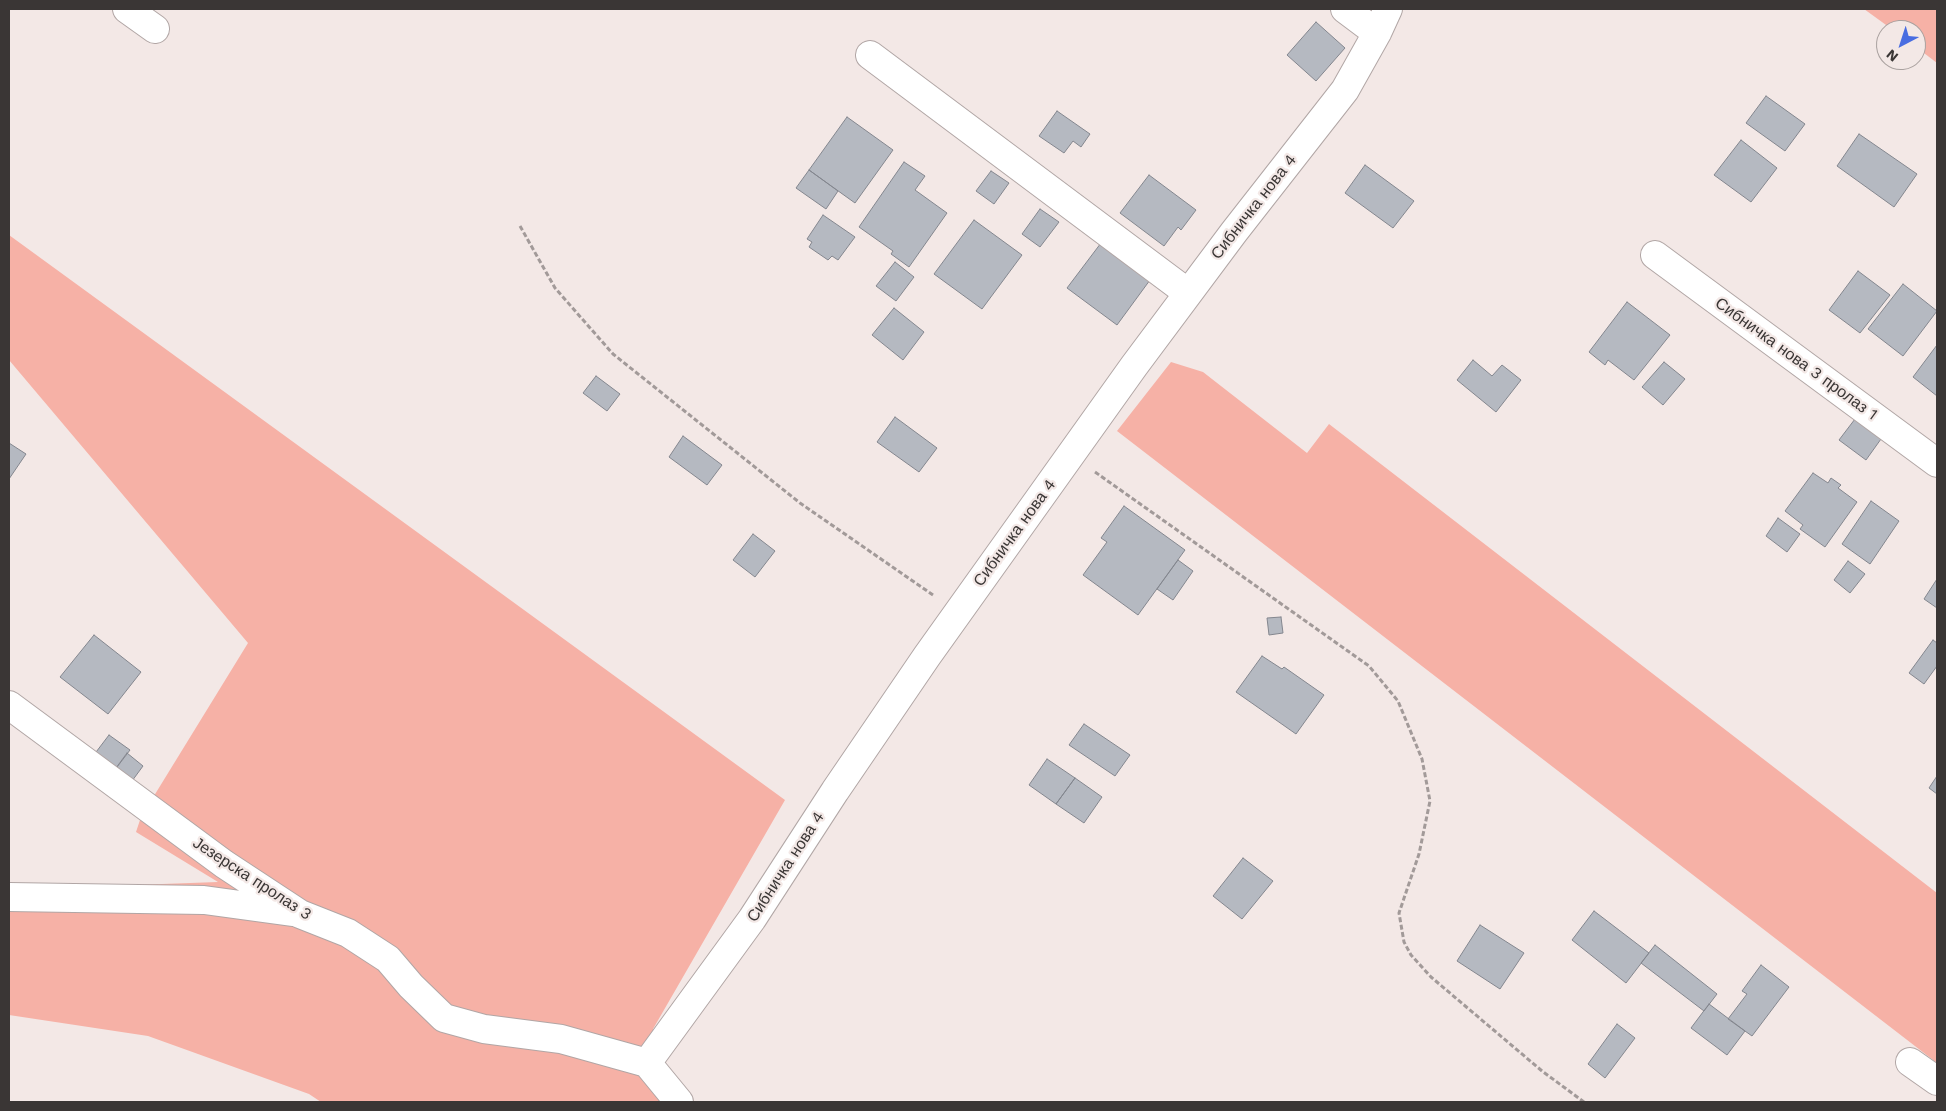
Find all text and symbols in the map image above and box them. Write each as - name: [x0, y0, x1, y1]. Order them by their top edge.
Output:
- north arrow: [1876, 20, 1926, 70]
- text: N: [1883, 46, 1901, 65]
- street label: Сибничка нова 4: [1207, 151, 1301, 263]
- street label: Сибничка нова 3 пролаз 1: [1711, 294, 1881, 424]
- street label: Сибничка нова 4: [970, 476, 1060, 590]
- street label: Сибничка нова 4: [743, 808, 829, 926]
- street label: Језерска пролаз 3: [189, 834, 315, 924]

